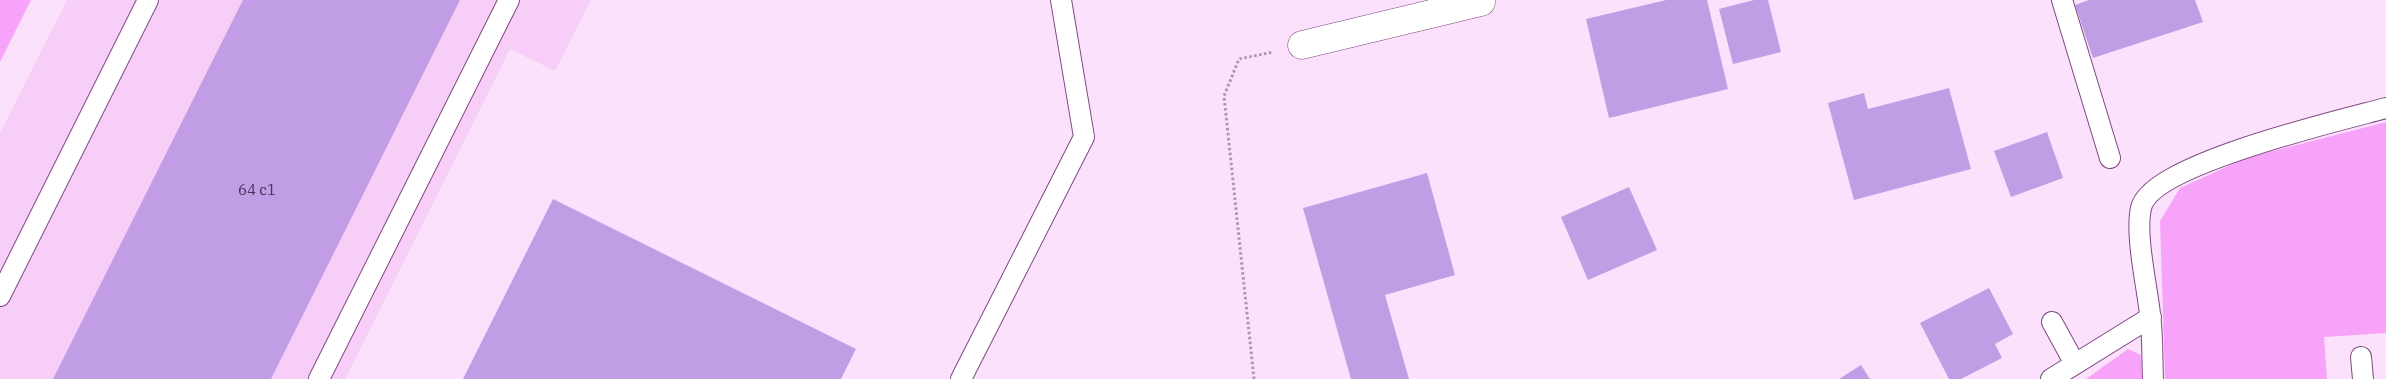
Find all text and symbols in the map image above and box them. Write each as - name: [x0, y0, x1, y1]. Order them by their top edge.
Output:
- house number: 64 с1: [238, 180, 276, 199]

